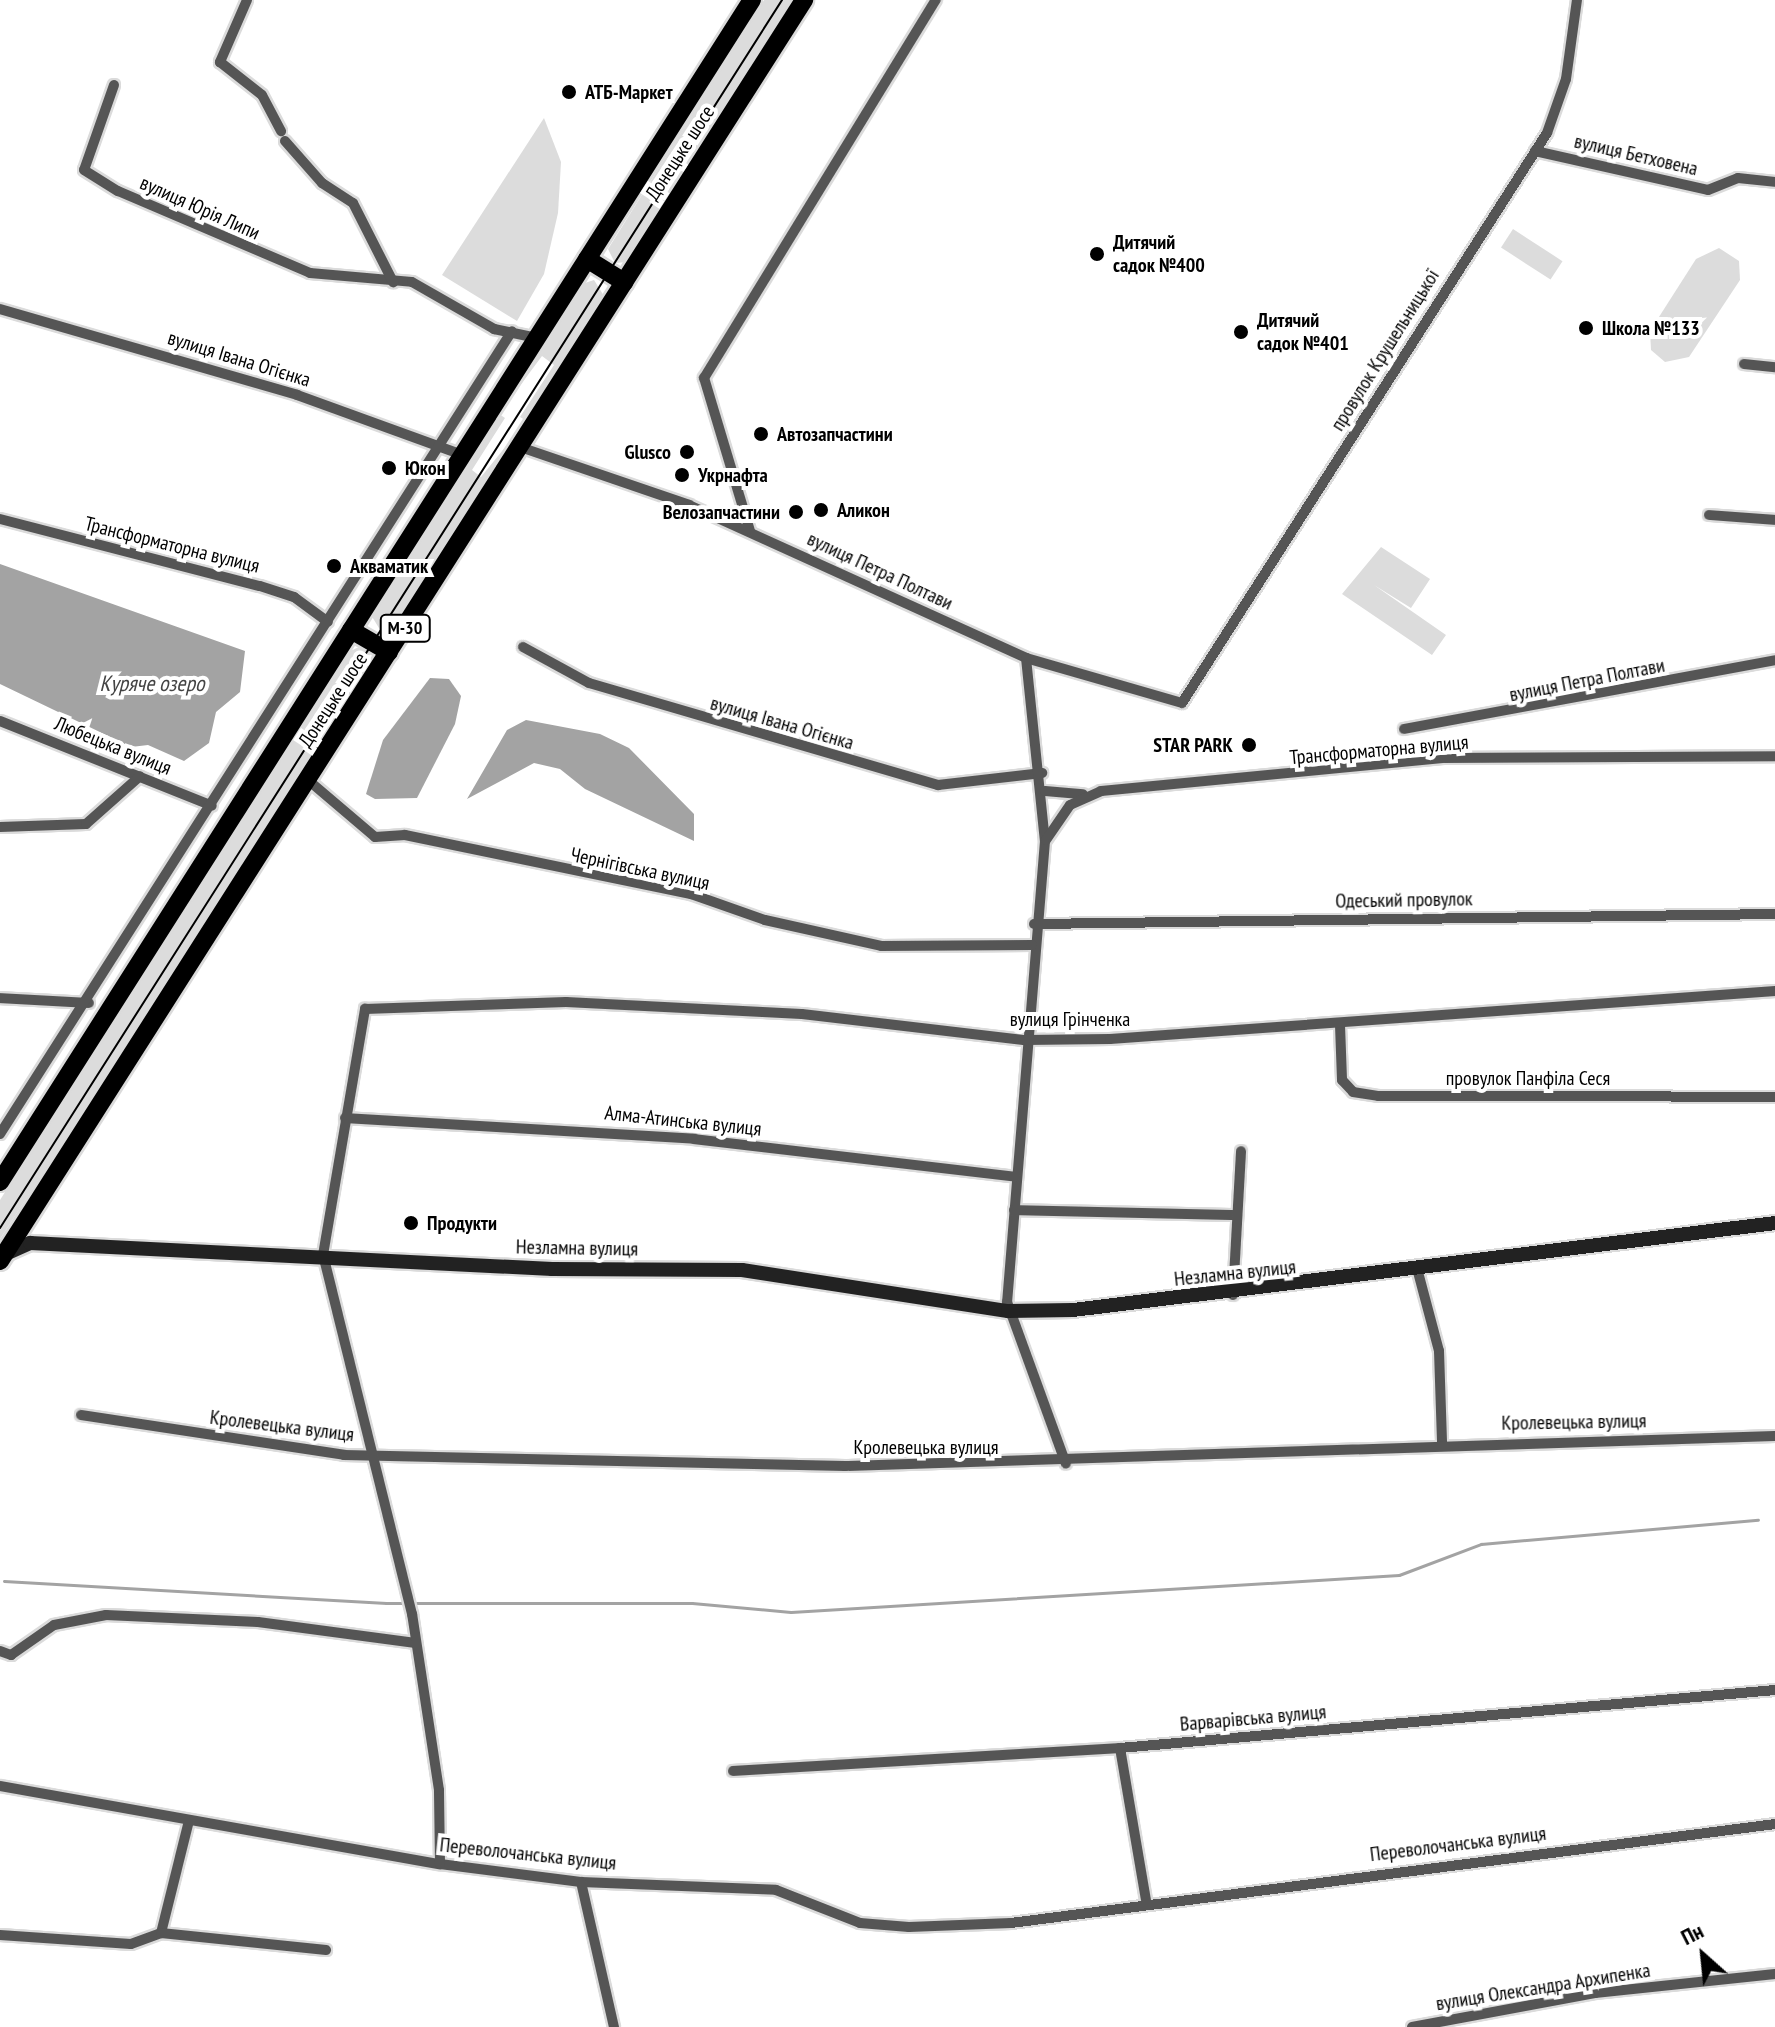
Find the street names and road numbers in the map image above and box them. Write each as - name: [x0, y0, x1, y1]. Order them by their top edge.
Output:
- street label: Донецьке шосе: [640, 101, 720, 205]
- street label: вулиця Бетховена: [1572, 129, 1700, 181]
- street label: вулиця Юрія Липи: [136, 171, 264, 245]
- street label: провулок Крушельницької: [1326, 265, 1444, 435]
- street label: вулиця Івана Огієнка: [165, 326, 313, 392]
- street label: Трансформаторна вулиця: [82, 512, 262, 578]
- street label: вулиця Петра Полтави: [803, 527, 957, 615]
- road number: М-30: [379, 614, 431, 642]
- street label: Донецьке шосе: [293, 648, 373, 752]
- street label: вулиця Петра Полтави: [1507, 653, 1667, 707]
- street label: вулиця Івана Огієнка: [708, 691, 856, 755]
- street label: Любецька вулиця: [51, 712, 175, 780]
- street label: Трансформаторна вулиця: [1289, 730, 1469, 770]
- street label: Чернігівська вулиця: [568, 843, 712, 895]
- street label: Одеський провулок: [1335, 887, 1473, 913]
- street label: вулиця Грінченка: [1010, 1007, 1130, 1031]
- street label: провулок Панфіла Сеся: [1446, 1066, 1610, 1090]
- street label: Алма-Атинська вулиця: [603, 1101, 763, 1141]
- street label: Незламна вулиця: [516, 1235, 638, 1261]
- street label: Незламна вулиця: [1173, 1255, 1297, 1291]
- street label: Кролевецька вулиця: [209, 1405, 355, 1447]
- street label: Кролевецька вулиця: [1501, 1409, 1647, 1435]
- street label: Кролевецька вулиця: [853, 1435, 999, 1459]
- street label: Варварівська вулиця: [1179, 1700, 1327, 1736]
- street label: Переволочанська вулиця: [1369, 1821, 1547, 1867]
- street label: Переволочанська вулиця: [439, 1833, 617, 1875]
- street label: вулиця Олександра Архипенка: [1434, 1958, 1652, 2016]

